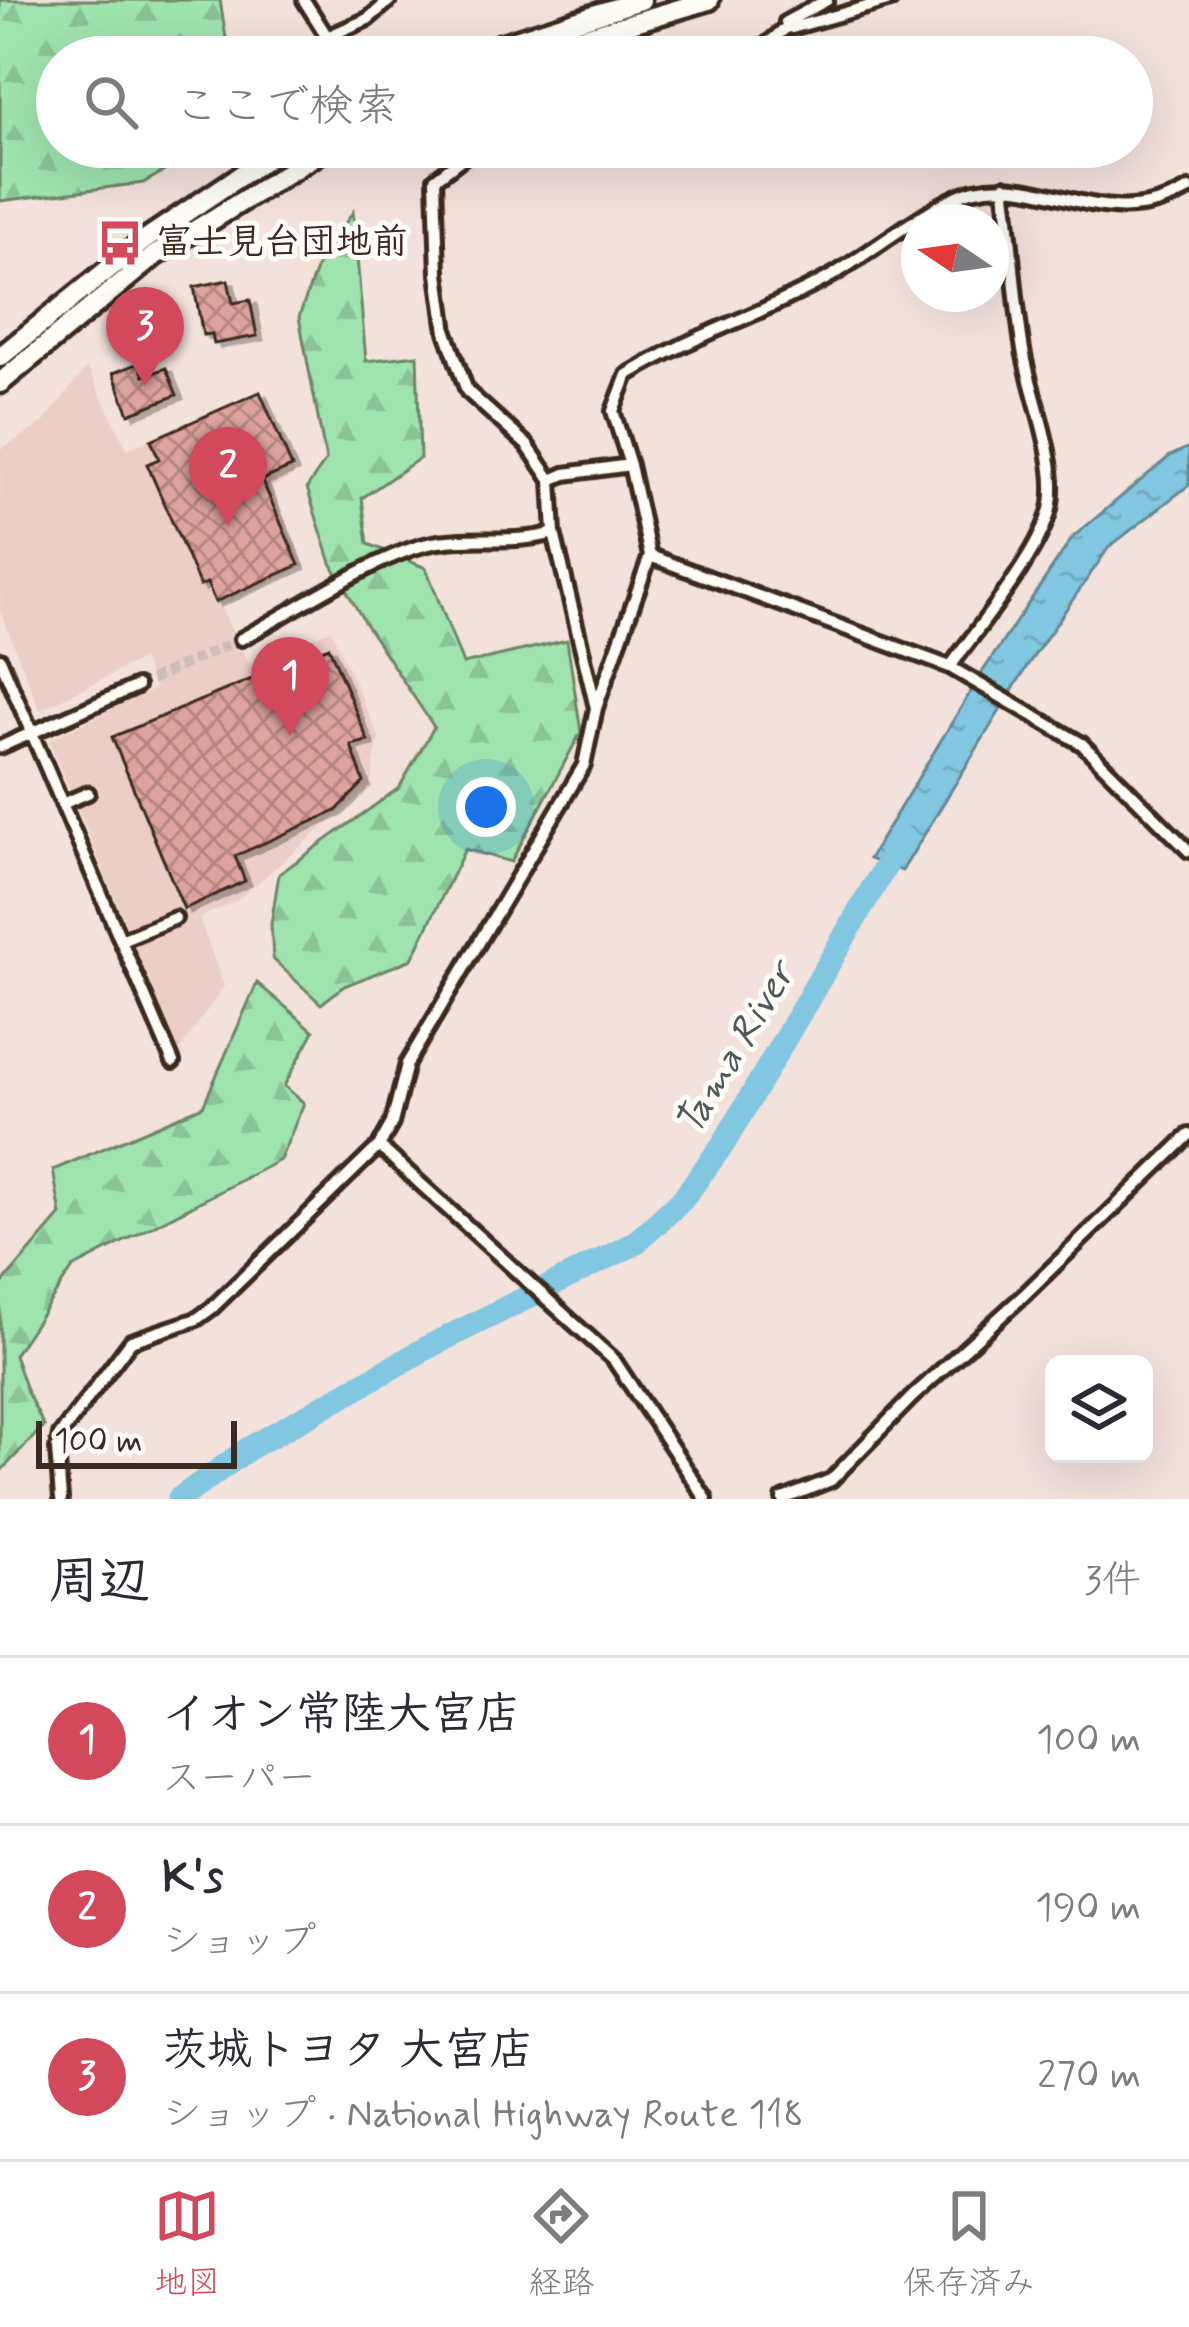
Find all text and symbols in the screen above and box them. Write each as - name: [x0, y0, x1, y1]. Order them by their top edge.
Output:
- search box: [36, 36, 1153, 168]
- icon: search: [78, 69, 144, 135]
- text: ここで検索: [174, 78, 399, 137]
- north arrow: [901, 204, 1009, 312]
- bus stop icon: 富士見台団地前: [95, 218, 145, 268]
- place label: 富士見台団地前: [156, 220, 408, 267]
- pin: 3: [106, 287, 184, 386]
- pin: 2: [189, 427, 267, 526]
- pin: 1: [251, 637, 329, 736]
- your location: [456, 777, 516, 837]
- water label: Tama River: [665, 950, 810, 1146]
- map controls: [1045, 1355, 1153, 1463]
- button: layers: [1045, 1355, 1153, 1463]
- scale bar: [36, 1415, 237, 1468]
- text: 100 m: [54, 1420, 143, 1464]
- text: 周辺: [48, 1550, 150, 1616]
- text: 3件: [1084, 1556, 1141, 1607]
- text: イオン常陸大宮店: [162, 1686, 521, 1745]
- text: 1: [78, 1715, 96, 1766]
- text: 100 m: [1036, 1715, 1141, 1766]
- text: スーパー: [162, 1754, 316, 1805]
- text: K's: [162, 1849, 223, 1908]
- text: 2: [77, 1883, 97, 1934]
- text: 190 m: [1035, 1883, 1141, 1934]
- text: ショップ: [162, 1917, 316, 1968]
- text: 茨城トヨタ 大宮店: [162, 2022, 534, 2081]
- text: 3: [78, 2051, 96, 2102]
- text: 270 m: [1037, 2051, 1141, 2102]
- text: ショップ · National Highway Route 118: [162, 2090, 804, 2141]
- tab: 地図: [154, 2183, 220, 2306]
- tab: 経路: [528, 2183, 594, 2306]
- tab: 保存済み: [903, 2183, 1035, 2306]

